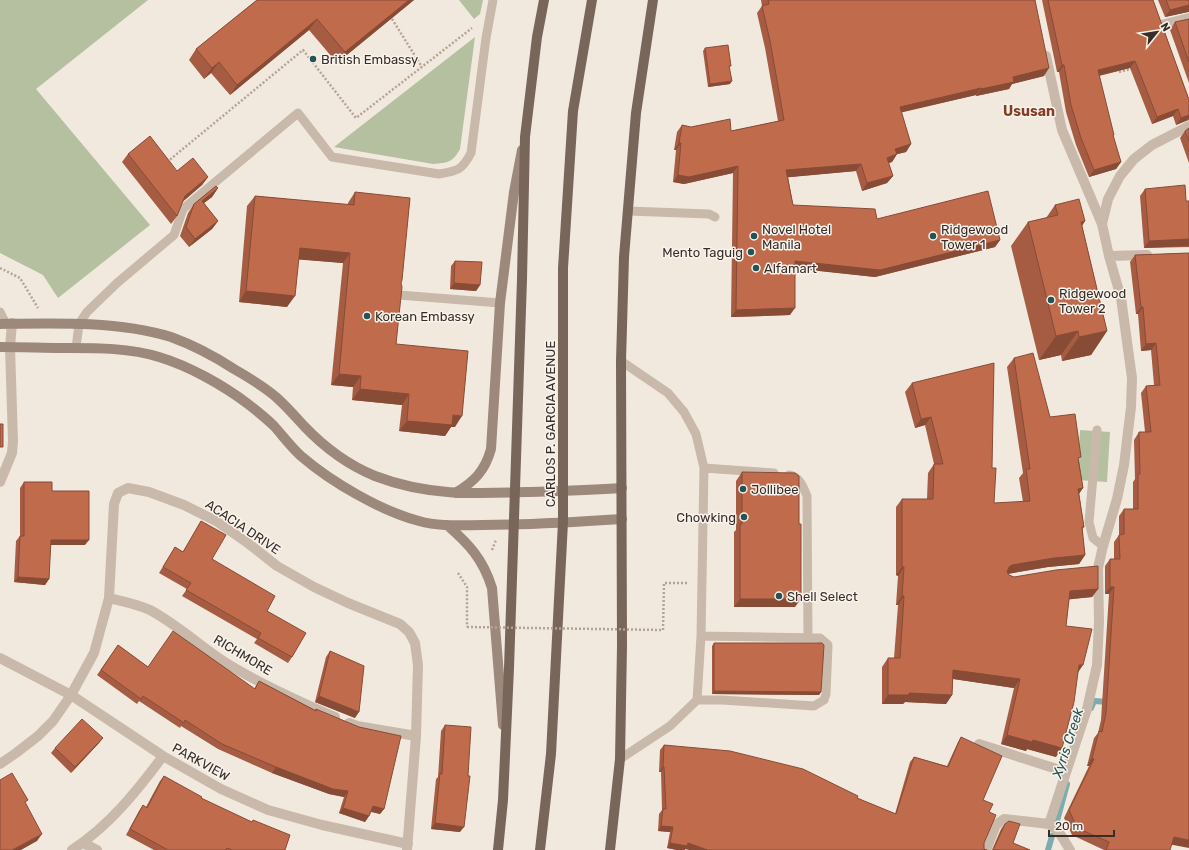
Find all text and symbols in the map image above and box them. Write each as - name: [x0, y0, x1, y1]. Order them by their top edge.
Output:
- north arrow: [1137, 12, 1177, 52]
- text: N: [1158, 21, 1173, 34]
- place label: British Embassy: [321, 52, 418, 67]
- marker: British Embassy: [308, 54, 318, 64]
- district label: Ususan: [1003, 103, 1055, 120]
- place label: Novel Hotel Manila: [762, 222, 831, 252]
- place label: Ridgewood Tower 1: [941, 222, 1008, 252]
- marker: Novel Hotel Manila: [749, 231, 759, 241]
- marker: Ridgewood Tower 1: [928, 231, 938, 241]
- place label: Mento Taguig: [662, 245, 743, 261]
- marker: Mento Taguig: [746, 247, 756, 257]
- place label: Alfamart: [764, 261, 817, 276]
- marker: Alfamart: [751, 263, 761, 273]
- place label: Ridgewood Tower 2: [1059, 286, 1126, 316]
- marker: Ridgewood Tower 2: [1046, 295, 1056, 305]
- place label: Korean Embassy: [375, 309, 475, 324]
- marker: Korean Embassy: [362, 311, 372, 321]
- street label: CARLOS P. GARCIA AVENUE: [543, 341, 558, 507]
- place label: Jollibee: [751, 482, 798, 497]
- marker: Jollibee: [738, 484, 748, 494]
- street label: ACACIA DRIVE: [203, 497, 283, 558]
- place label: Chowking: [676, 510, 736, 526]
- marker: Chowking: [739, 512, 749, 522]
- place label: Shell Select: [787, 589, 858, 604]
- marker: Shell Select: [774, 591, 784, 601]
- street label: RICHMORE: [211, 632, 275, 678]
- water label: Xyris Creek: [1048, 705, 1088, 781]
- street label: PARKVIEW: [170, 740, 232, 784]
- scale bar: [1049, 812, 1114, 838]
- text: 20 m: [1055, 819, 1083, 833]

